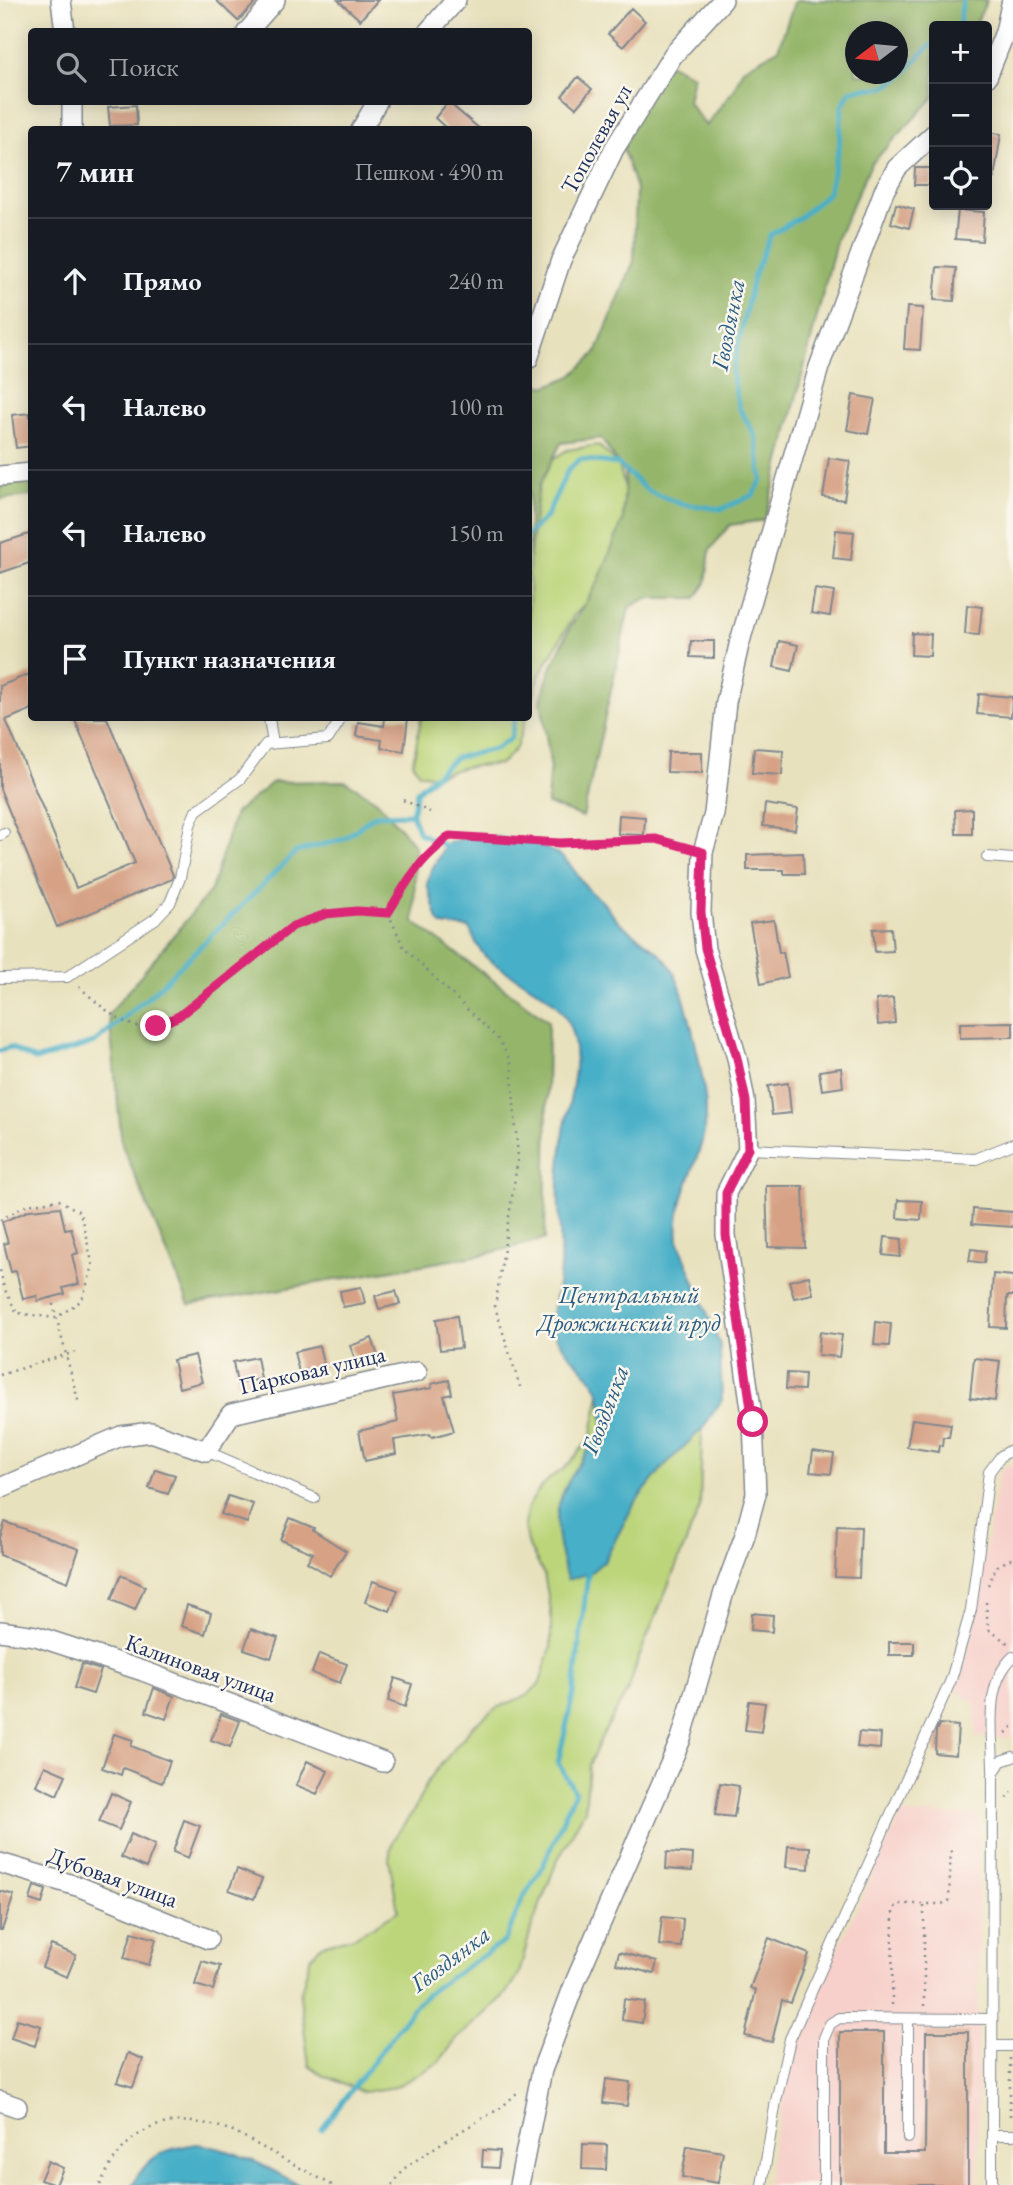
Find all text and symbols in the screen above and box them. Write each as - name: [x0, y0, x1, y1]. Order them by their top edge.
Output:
- north arrow: [845, 21, 908, 84]
- map controls: [929, 21, 992, 210]
- button: +: [929, 21, 992, 84]
- search box: [28, 28, 532, 105]
- icon: search: [52, 48, 90, 86]
- text: Поиск: [108, 50, 179, 84]
- street label: Тополевая ул: [554, 79, 638, 199]
- button: −: [929, 84, 992, 147]
- button: locate: [929, 147, 992, 210]
- text: 7 мин: [56, 152, 134, 191]
- text: Пешком · 490 m: [355, 157, 504, 187]
- icon: ahead: [56, 262, 94, 300]
- text: Прямо: [123, 264, 202, 298]
- text: 240 m: [448, 266, 504, 296]
- water label: Гвоздянка: [703, 276, 752, 374]
- icon: left: [56, 388, 94, 426]
- text: Налево: [123, 390, 206, 424]
- text: 100 m: [448, 392, 504, 422]
- icon: left: [56, 514, 94, 552]
- text: Налево: [123, 516, 206, 550]
- text: 150 m: [448, 518, 504, 548]
- icon: arrive: [56, 640, 94, 678]
- text: Пункт назначения: [123, 642, 336, 676]
- route end: [140, 1010, 171, 1041]
- water label: Центральный Дрожжинский пруд: [535, 1279, 721, 1338]
- street label: Парковая улица: [236, 1338, 389, 1401]
- water label: Гвоздянка: [573, 1361, 636, 1460]
- route start: [737, 1406, 768, 1437]
- street label: Калиновая улица: [121, 1627, 281, 1709]
- street label: Дубовая улица: [44, 1840, 183, 1915]
- water label: Гвоздянка: [403, 1918, 496, 1999]

